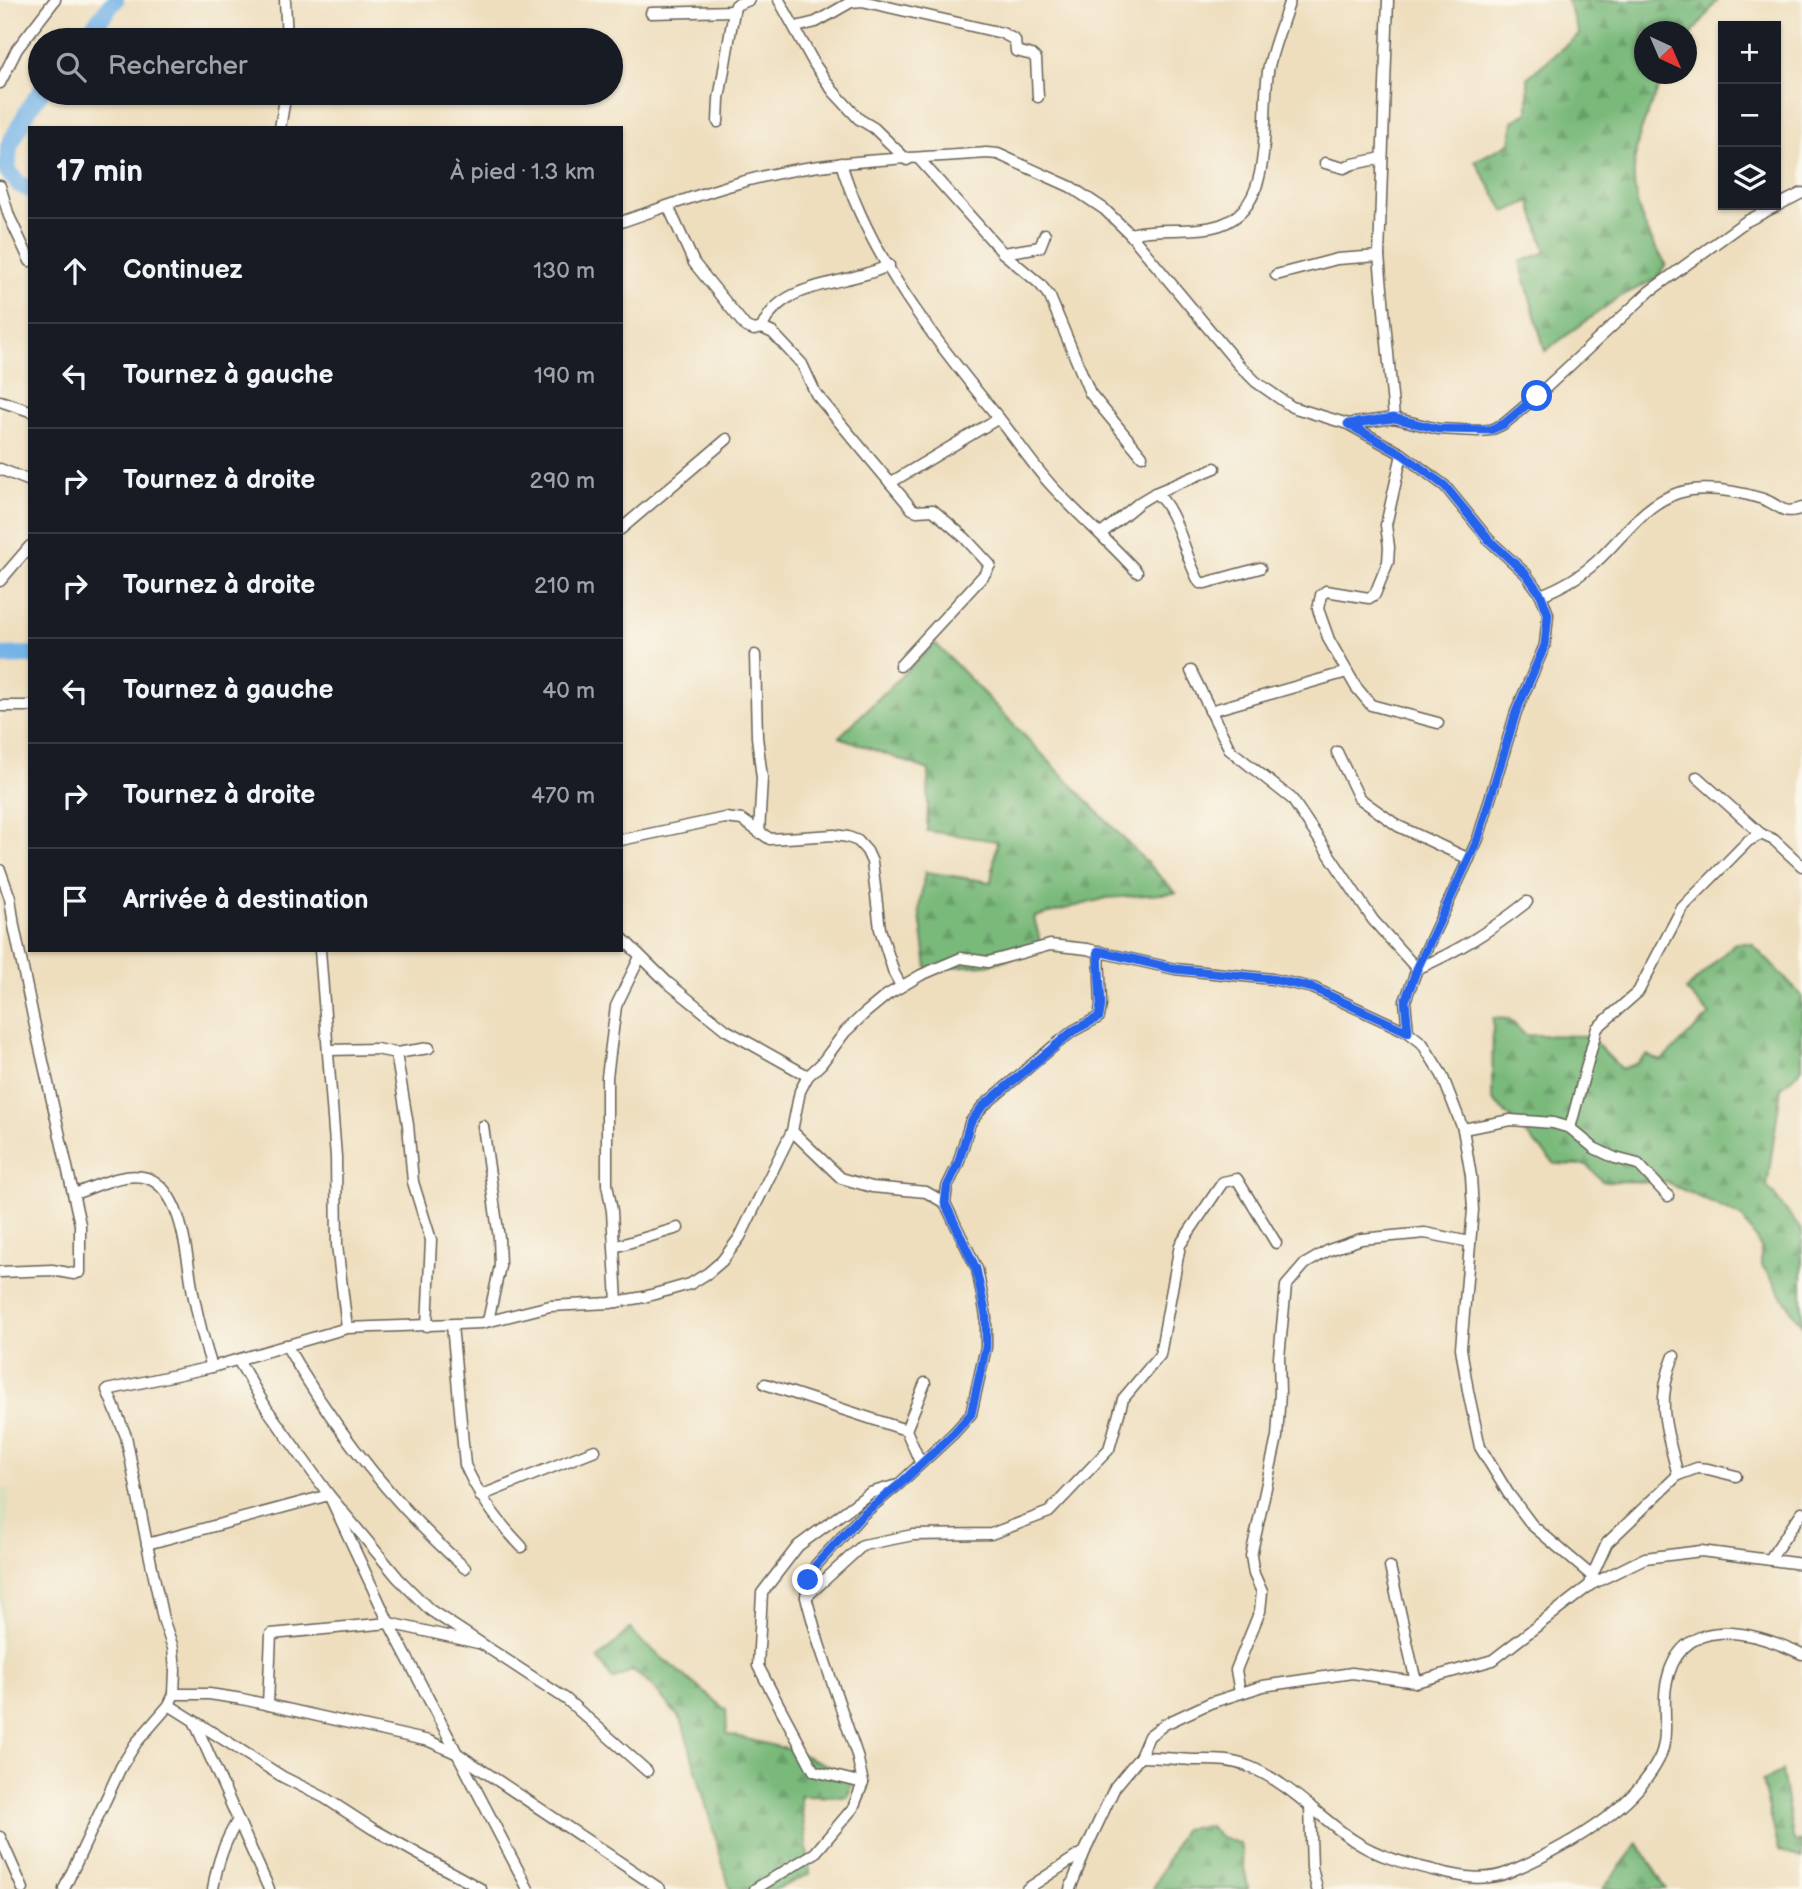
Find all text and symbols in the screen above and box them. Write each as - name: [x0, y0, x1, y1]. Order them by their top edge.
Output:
- north arrow: [1634, 21, 1697, 84]
- map controls: [1718, 21, 1781, 210]
- button: +: [1718, 21, 1781, 84]
- search box: [28, 28, 623, 105]
- icon: search: [52, 48, 90, 86]
- text: Rechercher: [108, 51, 247, 82]
- button: −: [1718, 84, 1781, 147]
- button: layers: [1718, 147, 1781, 210]
- text: 17 min: [56, 154, 143, 190]
- text: À pied · 1.3 km: [450, 158, 595, 186]
- icon: ahead: [56, 252, 94, 290]
- text: Continuez: [123, 255, 243, 286]
- text: 130 m: [533, 257, 595, 285]
- icon: left: [56, 357, 94, 395]
- text: Tournez à gauche: [123, 360, 334, 391]
- text: 190 m: [534, 362, 595, 390]
- route start: [1521, 380, 1552, 411]
- icon: right: [56, 462, 94, 500]
- text: Tournez à droite: [123, 465, 315, 496]
- text: 290 m: [529, 467, 595, 495]
- icon: right: [56, 567, 94, 605]
- text: Tournez à droite: [123, 570, 315, 601]
- text: 210 m: [534, 572, 595, 600]
- icon: left: [56, 672, 94, 710]
- text: Tournez à gauche: [123, 675, 334, 706]
- text: 40 m: [542, 677, 595, 705]
- icon: right: [56, 777, 94, 815]
- text: Tournez à droite: [123, 780, 315, 811]
- text: 470 m: [531, 782, 595, 810]
- icon: arrive: [56, 882, 94, 920]
- text: Arrivée à destination: [123, 885, 369, 916]
- route end: [792, 1564, 823, 1595]

